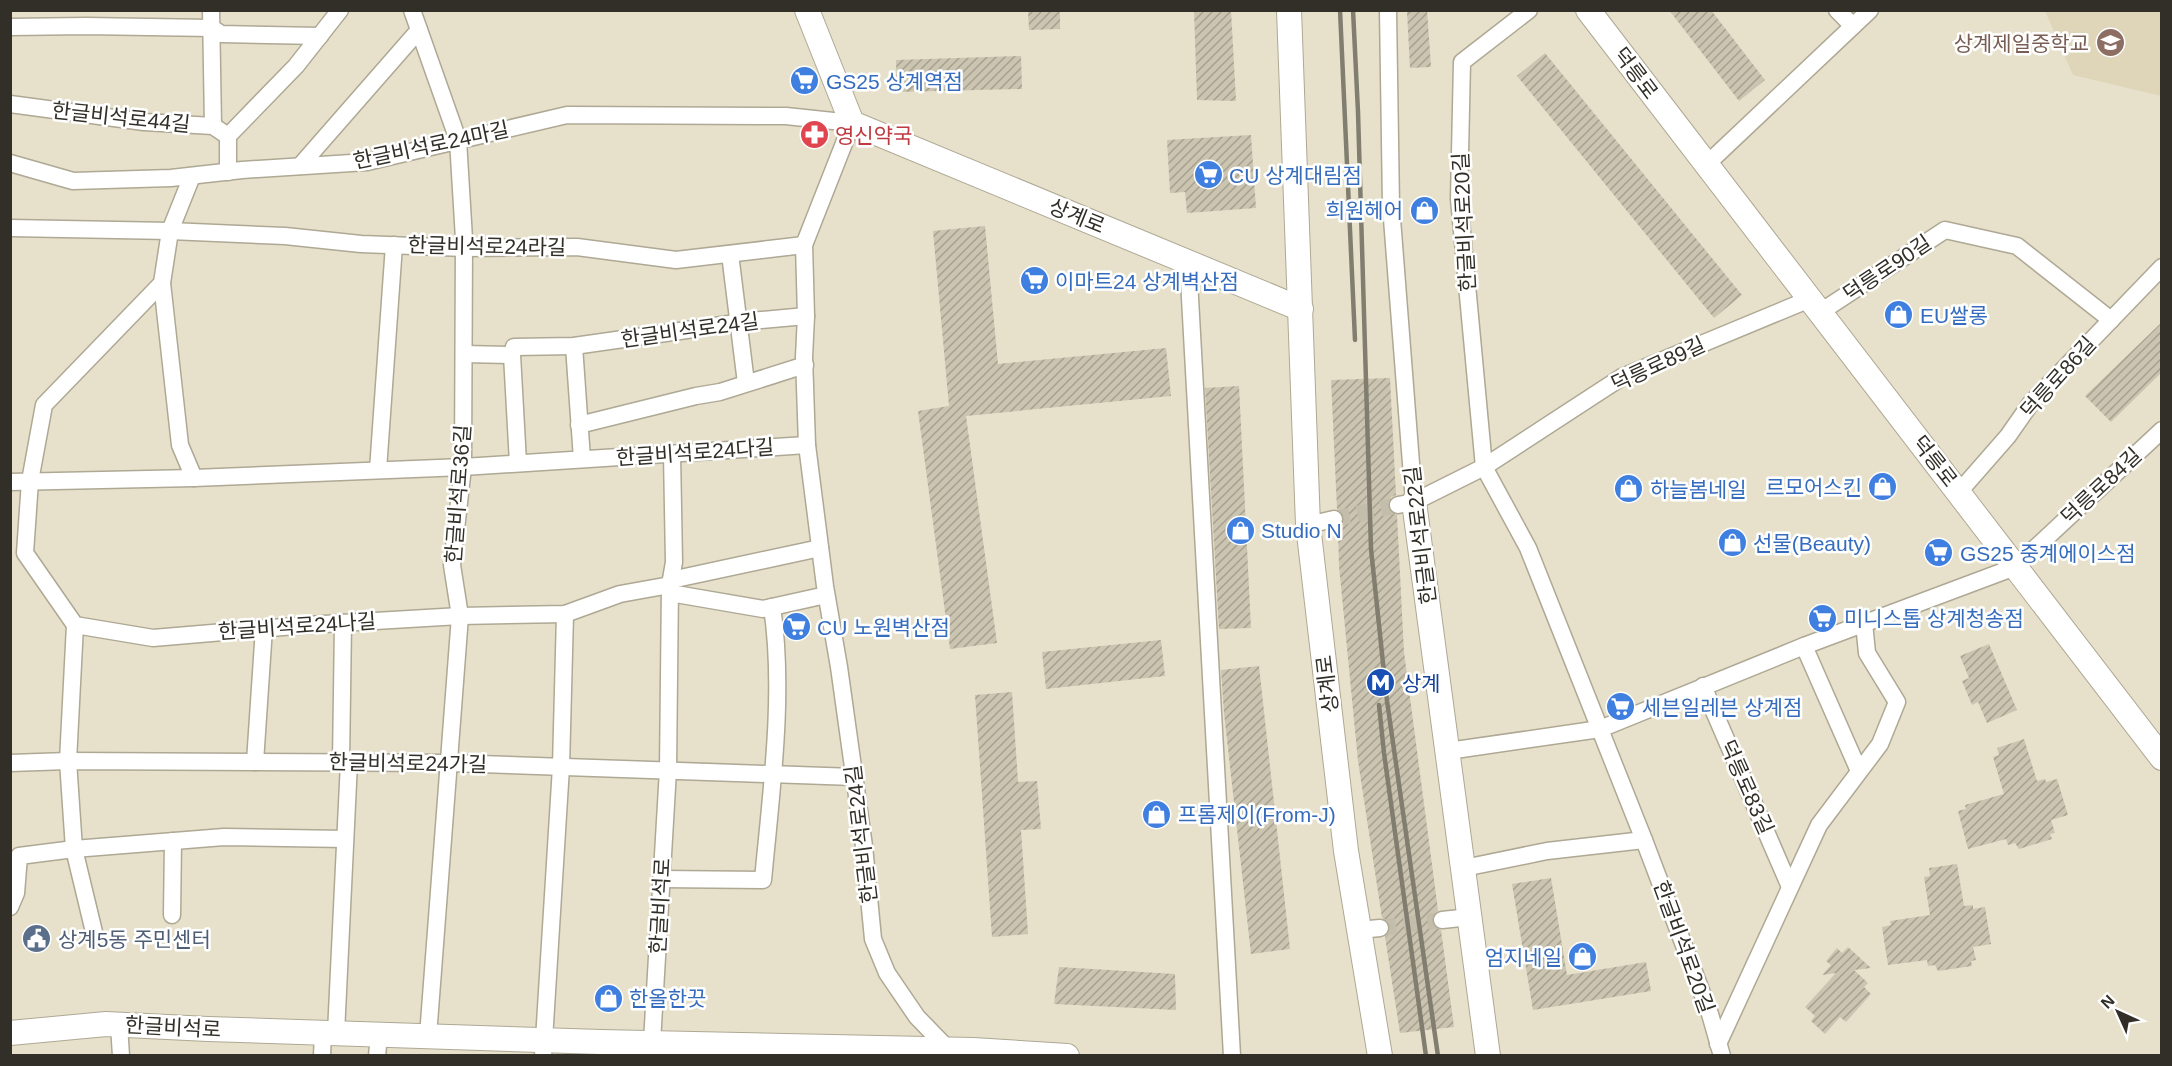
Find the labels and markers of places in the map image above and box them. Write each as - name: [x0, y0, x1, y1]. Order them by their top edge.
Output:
- school or university icon: 상계제일중학교: [2094, 27, 2126, 59]
- place label: 상계제일중학교: [1954, 32, 2089, 55]
- supermarket icon: GS25 상계역점: [789, 65, 821, 97]
- place label: GS25 상계역점: [826, 70, 963, 93]
- pharmacy icon: 영신약국: [798, 119, 830, 151]
- place label: 영신약국: [835, 124, 912, 147]
- supermarket icon: CU 상계대림점: [1192, 159, 1224, 191]
- place label: CU 상계대림점: [1229, 164, 1362, 187]
- shop icon: 희원헤어: [1408, 194, 1440, 226]
- place label: 희원헤어: [1326, 199, 1403, 222]
- supermarket icon: 이마트24 상계벽산점: [1018, 265, 1050, 297]
- place label: 이마트24 상계벽산점: [1055, 270, 1239, 293]
- shop icon: EU쌀롱: [1883, 299, 1915, 331]
- place label: EU쌀롱: [1920, 304, 1988, 327]
- shop icon: 르모어스킨: [1867, 471, 1899, 503]
- shop icon: 하늘봄네일: [1613, 473, 1645, 505]
- place label: 르모어스킨: [1765, 476, 1862, 499]
- place label: 하늘봄네일: [1650, 478, 1747, 501]
- shop icon: Studio N: [1224, 514, 1256, 546]
- place label: Studio N: [1261, 519, 1342, 542]
- shop icon: 선물(Beauty): [1716, 527, 1748, 559]
- place label: 선물(Beauty): [1753, 532, 1871, 555]
- supermarket icon: GS25 중계에이스점: [1923, 537, 1955, 569]
- place label: GS25 중계에이스점: [1960, 542, 2135, 565]
- supermarket icon: 미니스톱 상계청송점: [1807, 602, 1839, 634]
- place label: 미니스톱 상계청송점: [1844, 607, 2024, 630]
- supermarket icon: CU 노원벽산점: [780, 611, 812, 643]
- place label: CU 노원벽산점: [817, 616, 950, 639]
- metro station icon: 상계: [1365, 667, 1397, 699]
- place label: 상계: [1402, 672, 1441, 695]
- supermarket icon: 세븐일레븐 상계점: [1605, 691, 1637, 723]
- place label: 세븐일레븐 상계점: [1642, 696, 1802, 719]
- shop icon: 프롬제이(From-J): [1141, 798, 1173, 830]
- place label: 프롬제이(From-J): [1178, 803, 1336, 826]
- public building icon: 상계5동 주민센터: [21, 923, 53, 955]
- place label: 상계5동 주민센터: [58, 928, 211, 951]
- shop icon: 엄지네일: [1567, 941, 1599, 973]
- place label: 엄지네일: [1485, 946, 1562, 969]
- shop icon: 한올한끗: [592, 982, 624, 1014]
- place label: 한올한끗: [629, 987, 706, 1010]

